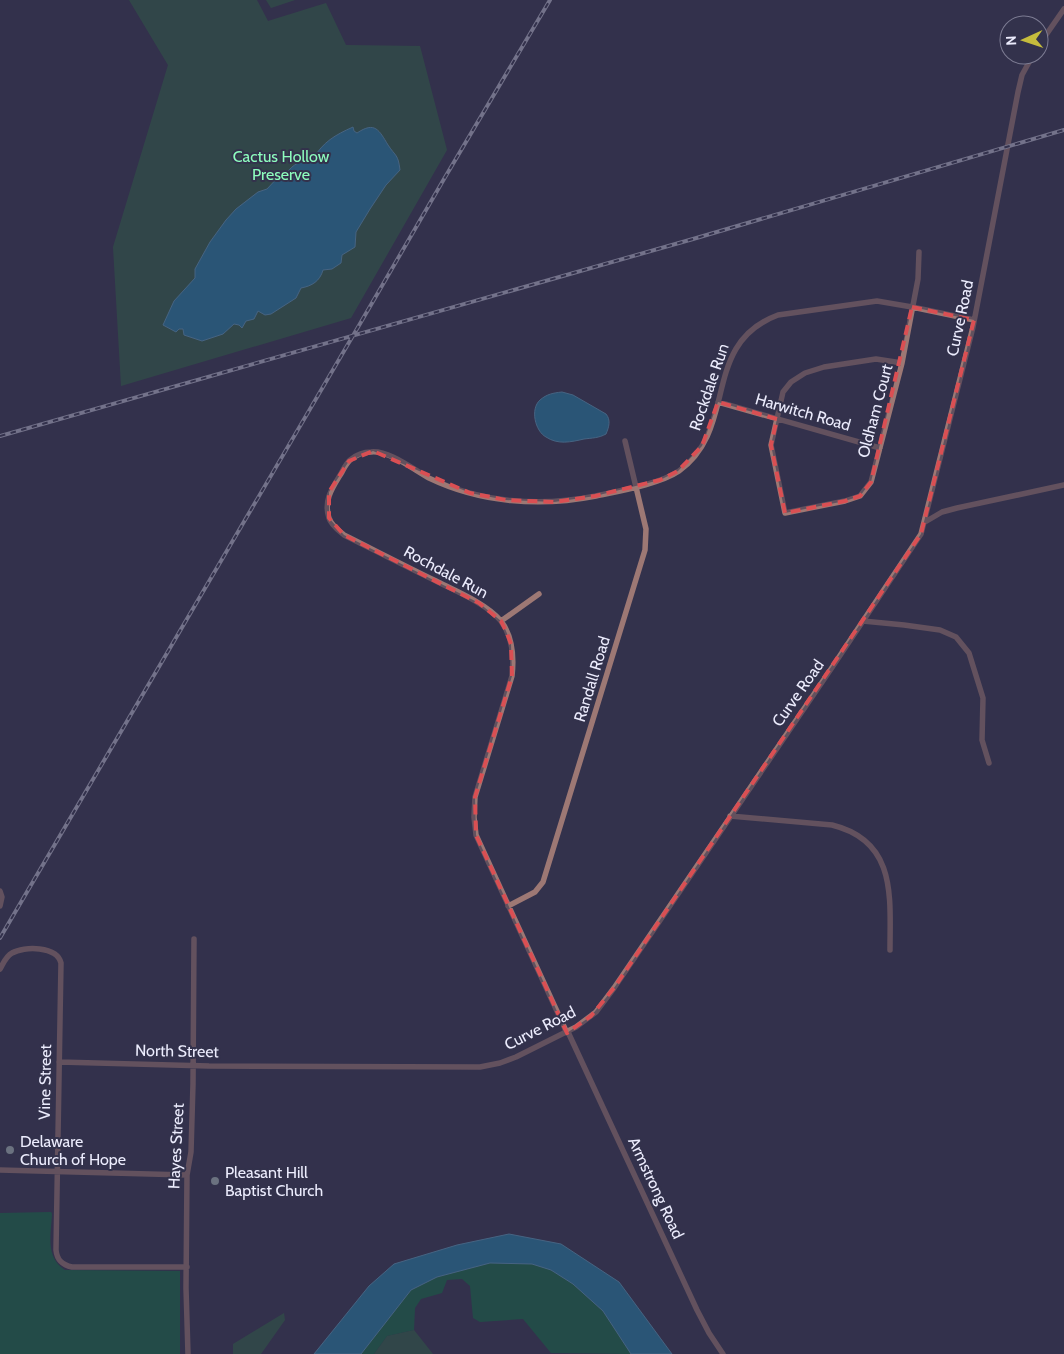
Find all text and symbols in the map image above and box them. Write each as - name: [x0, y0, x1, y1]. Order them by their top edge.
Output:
- north arrow: [999, 15, 1049, 65]
- text: N: [1002, 35, 1020, 46]
- park label: Cactus Hollow Preserve: [233, 147, 330, 184]
- street label: Curve Road: [943, 278, 977, 358]
- street label: Rockdale Run: [685, 341, 733, 433]
- street label: Oldham Court: [853, 362, 897, 460]
- street label: Harwitch Road: [753, 389, 853, 435]
- street label: Rochdale Run: [401, 542, 492, 602]
- street label: Randall Road: [570, 634, 614, 724]
- street label: Curve Road: [768, 656, 828, 730]
- street label: Curve Road: [501, 1002, 579, 1054]
- street label: North Street: [135, 1041, 220, 1061]
- street label: Vine Street: [35, 1043, 55, 1120]
- street label: Hayes Street: [164, 1102, 188, 1189]
- place label: Delaware Church of Hope: [20, 1132, 126, 1169]
- street label: Armstrong Road: [624, 1134, 688, 1242]
- marker: Delaware Church of Hope: [4, 1144, 16, 1156]
- place label: Pleasant Hill Baptist Church: [225, 1163, 323, 1200]
- marker: Pleasant Hill Baptist Church: [209, 1175, 221, 1187]

